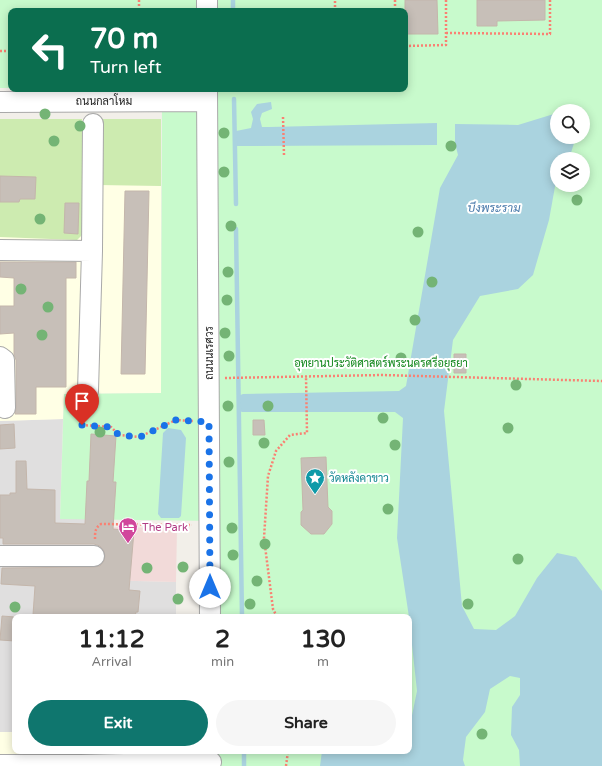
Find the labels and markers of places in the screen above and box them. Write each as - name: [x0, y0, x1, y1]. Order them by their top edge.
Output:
- pin: [65, 384, 99, 425]
- place icon: วัดหลังคาขาว: [304, 467, 326, 495]
- place label: วัดหลังคาขาว: [329, 471, 389, 485]
- hotel icon: The Park: [117, 516, 139, 544]
- place label: The Park: [142, 521, 188, 534]

